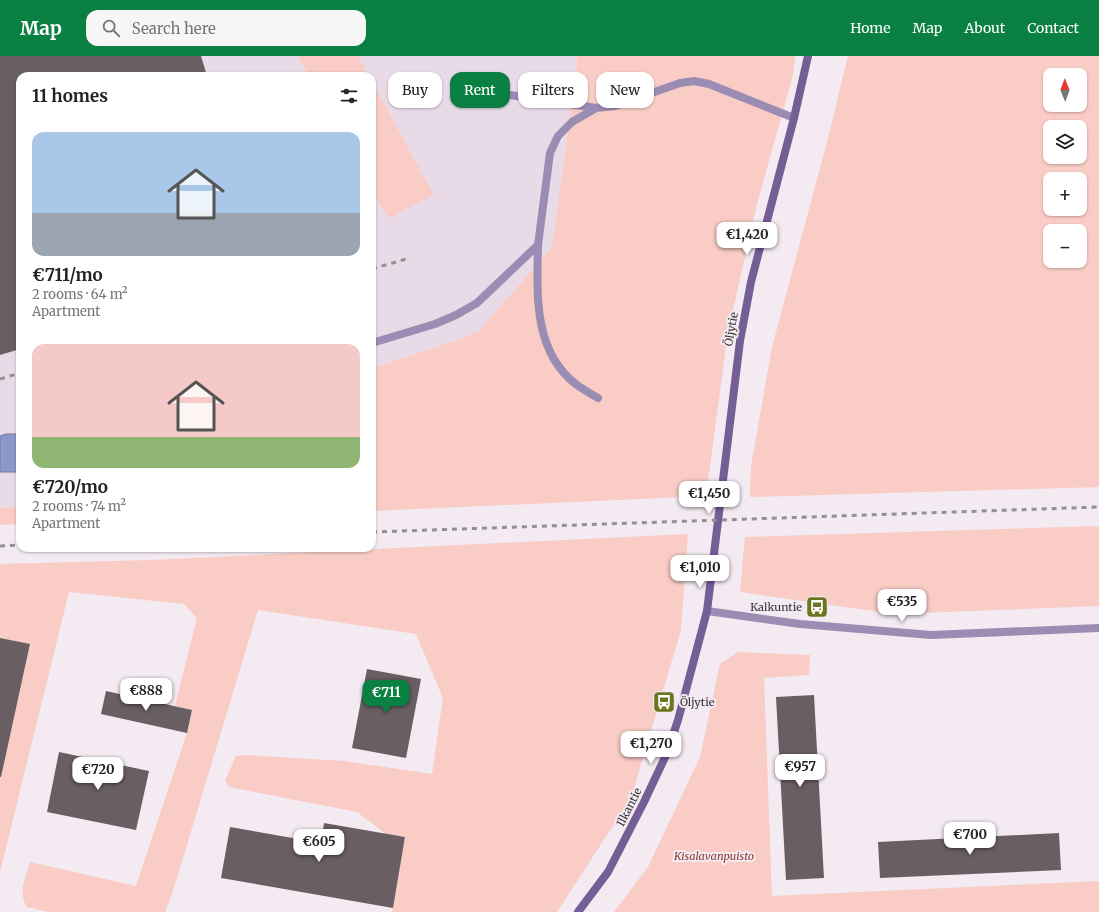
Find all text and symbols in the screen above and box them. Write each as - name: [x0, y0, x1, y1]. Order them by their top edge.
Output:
- search box: [86, 10, 366, 46]
- text: Map: [20, 16, 62, 40]
- icon: search: [100, 17, 122, 39]
- text: Search here: [132, 19, 216, 38]
- text: Home: [850, 19, 891, 37]
- text: Map: [913, 19, 942, 37]
- text: About: [964, 19, 1005, 37]
- text: Contact: [1027, 19, 1079, 37]
- north arrow: [1043, 68, 1087, 112]
- map controls: [1043, 68, 1087, 268]
- chip: Buy: [388, 72, 442, 108]
- chip: Rent: [450, 72, 510, 108]
- chip: Filters: [518, 72, 588, 108]
- chip: New: [596, 72, 654, 108]
- text: 11 homes: [32, 85, 108, 107]
- icon: filters: [338, 85, 360, 107]
- button: layers: [1043, 120, 1087, 164]
- icon: home: [160, 158, 232, 230]
- button: +: [1043, 172, 1087, 216]
- pin: €1,420: [714, 222, 780, 256]
- button: −: [1043, 224, 1087, 268]
- text: €1,420: [725, 226, 769, 243]
- text: €711/mo: [32, 264, 103, 286]
- text: 2 rooms · 64 m²: [32, 286, 128, 303]
- text: Apartment: [32, 303, 100, 320]
- street label: Öljytie: [721, 311, 741, 347]
- icon: home: [160, 370, 232, 442]
- text: €720/mo: [32, 476, 108, 498]
- pin: €1,450: [676, 481, 742, 515]
- text: €1,450: [688, 485, 730, 502]
- text: 2 rooms · 74 m²: [32, 498, 126, 515]
- text: Apartment: [32, 515, 100, 532]
- pin: €1,010: [667, 555, 733, 589]
- text: €1,010: [679, 559, 721, 576]
- pin: €535: [878, 589, 926, 623]
- text: €535: [887, 593, 917, 610]
- bus stop icon: Kalkuntie: [804, 594, 830, 620]
- place label: Kalkuntie: [750, 600, 802, 614]
- pin: €888: [122, 678, 170, 712]
- pin: €711: [362, 680, 410, 714]
- text: €888: [129, 682, 163, 699]
- text: €711: [372, 684, 400, 701]
- bus stop icon: Öljytie: [651, 689, 677, 715]
- place label: Öljytie: [680, 695, 715, 709]
- pin: €1,270: [618, 731, 684, 765]
- text: €1,270: [629, 735, 673, 752]
- pin: €957: [776, 754, 824, 788]
- pin: €720: [74, 757, 122, 791]
- text: €957: [784, 758, 816, 775]
- text: €720: [81, 761, 115, 778]
- street label: Ilkantie: [613, 785, 645, 828]
- pin: €700: [946, 822, 994, 856]
- text: €700: [953, 826, 987, 843]
- pin: €605: [295, 829, 343, 863]
- text: €605: [302, 833, 336, 850]
- park label: Kisalavanpuisto: [673, 849, 754, 863]

